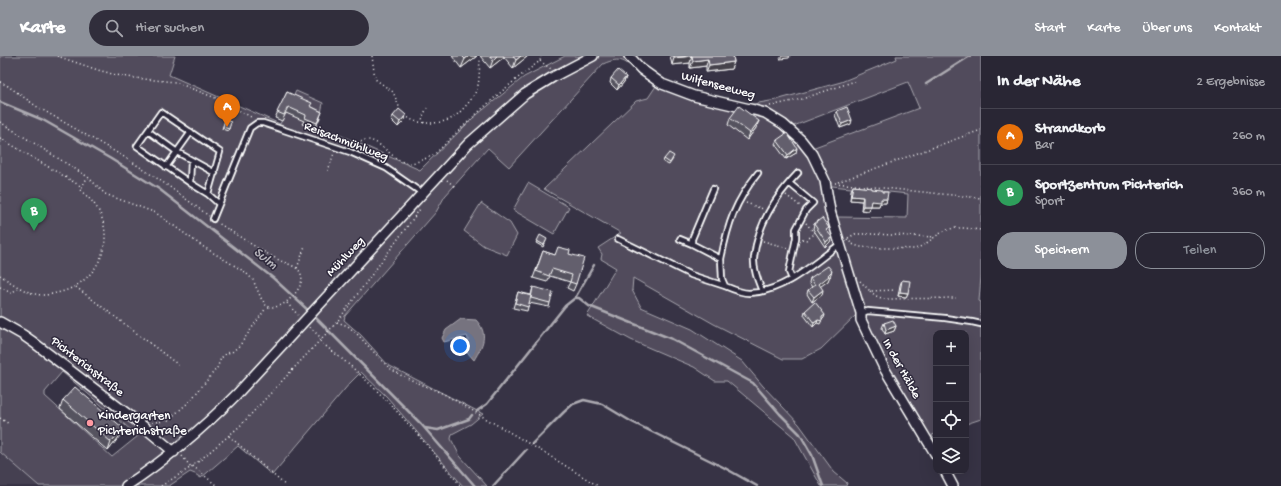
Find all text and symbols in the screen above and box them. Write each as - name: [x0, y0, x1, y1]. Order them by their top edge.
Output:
- search box: [89, 10, 369, 46]
- text: Karte: [20, 17, 65, 40]
- icon: search: [103, 17, 125, 39]
- text: Hier suchen: [135, 19, 204, 37]
- text: Start: [1035, 20, 1065, 37]
- text: Karte: [1087, 20, 1121, 37]
- text: Über uns: [1143, 20, 1192, 37]
- text: Kontakt: [1214, 20, 1261, 37]
- street label: Wilfenseeweg: [679, 69, 757, 103]
- text: In der Nähe: [997, 72, 1080, 92]
- text: 2 Ergebnisse: [1197, 75, 1265, 90]
- pin: A: [214, 94, 240, 127]
- street label: Reisachmühlweg: [302, 119, 390, 165]
- text: Strandkorb: [1035, 120, 1105, 138]
- text: A: [1006, 129, 1014, 144]
- text: 260 m: [1232, 129, 1265, 144]
- text: Bar: [1035, 138, 1053, 153]
- text: Sportzentrum Pichterich: [1035, 176, 1183, 194]
- text: B: [1007, 185, 1013, 200]
- text: 360 m: [1232, 185, 1265, 200]
- text: Sport: [1035, 194, 1064, 209]
- pin: B: [21, 198, 47, 231]
- button: Speichern: [997, 232, 1127, 269]
- button: Teilen: [1135, 232, 1265, 269]
- street label: Mühlweg: [324, 234, 368, 280]
- water label: Sulm: [249, 244, 281, 274]
- map controls: [933, 330, 969, 474]
- button: +: [933, 330, 969, 366]
- street label: Pichterichstraße: [47, 333, 127, 400]
- your location: [450, 336, 470, 356]
- street label: In der Hälde: [878, 336, 924, 402]
- button: −: [933, 366, 969, 402]
- button: locate: [933, 402, 969, 438]
- place label: Kindergarten Pichterichstraße: [97, 409, 187, 439]
- marker: Kindergarten Pichterichstraße: [85, 418, 95, 428]
- button: layers: [933, 438, 969, 474]

